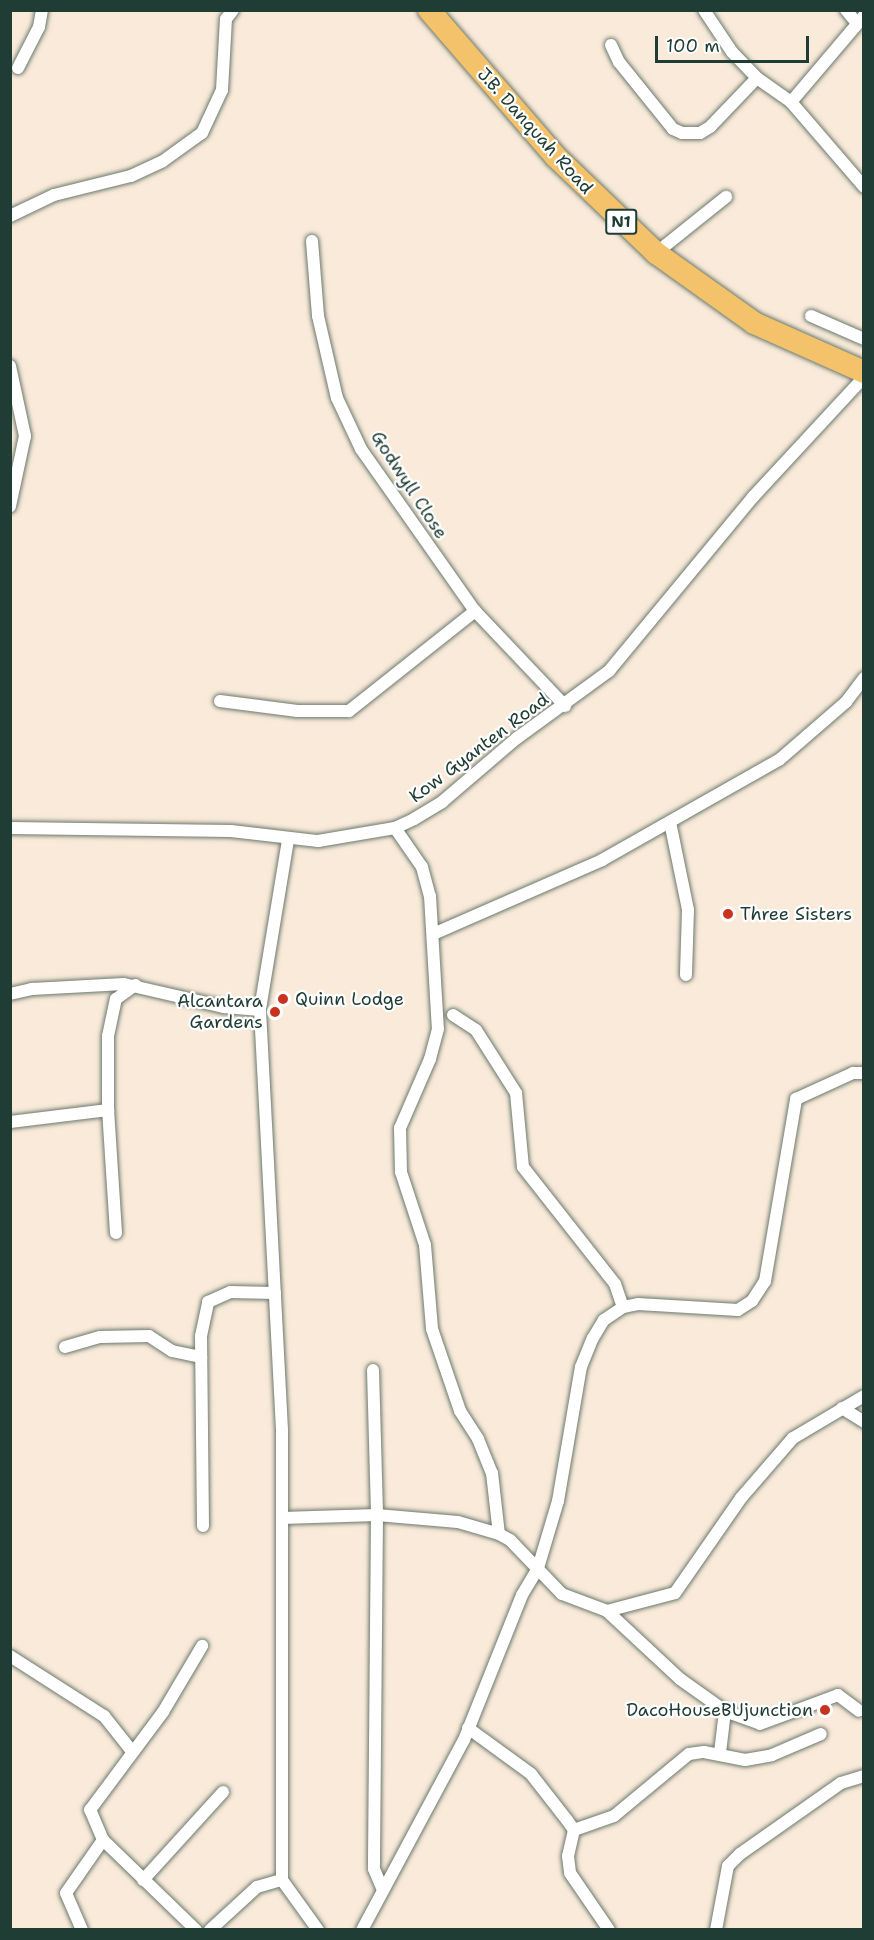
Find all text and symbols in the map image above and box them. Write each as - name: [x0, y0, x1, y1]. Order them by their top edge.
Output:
- scale bar: [658, 24, 812, 62]
- text: 100 m: [666, 34, 720, 58]
- street label: J.B. Danquah Road: [473, 63, 597, 199]
- road number: N1: [604, 209, 638, 235]
- street label: Godwyll Close: [366, 427, 452, 543]
- street label: Kow Gyanten Road: [405, 689, 553, 807]
- place label: Three Sisters: [740, 903, 852, 925]
- marker: Three Sisters: [721, 907, 735, 921]
- place label: Quinn Lodge: [295, 988, 404, 1010]
- place label: Alcantara Gardens: [177, 991, 263, 1034]
- marker: Quinn Lodge: [276, 992, 290, 1006]
- marker: Alcantara Gardens: [268, 1005, 282, 1019]
- place label: DacoHouseBUjunction: [626, 1699, 813, 1721]
- marker: DacoHouseBUjunction: [818, 1703, 832, 1717]

